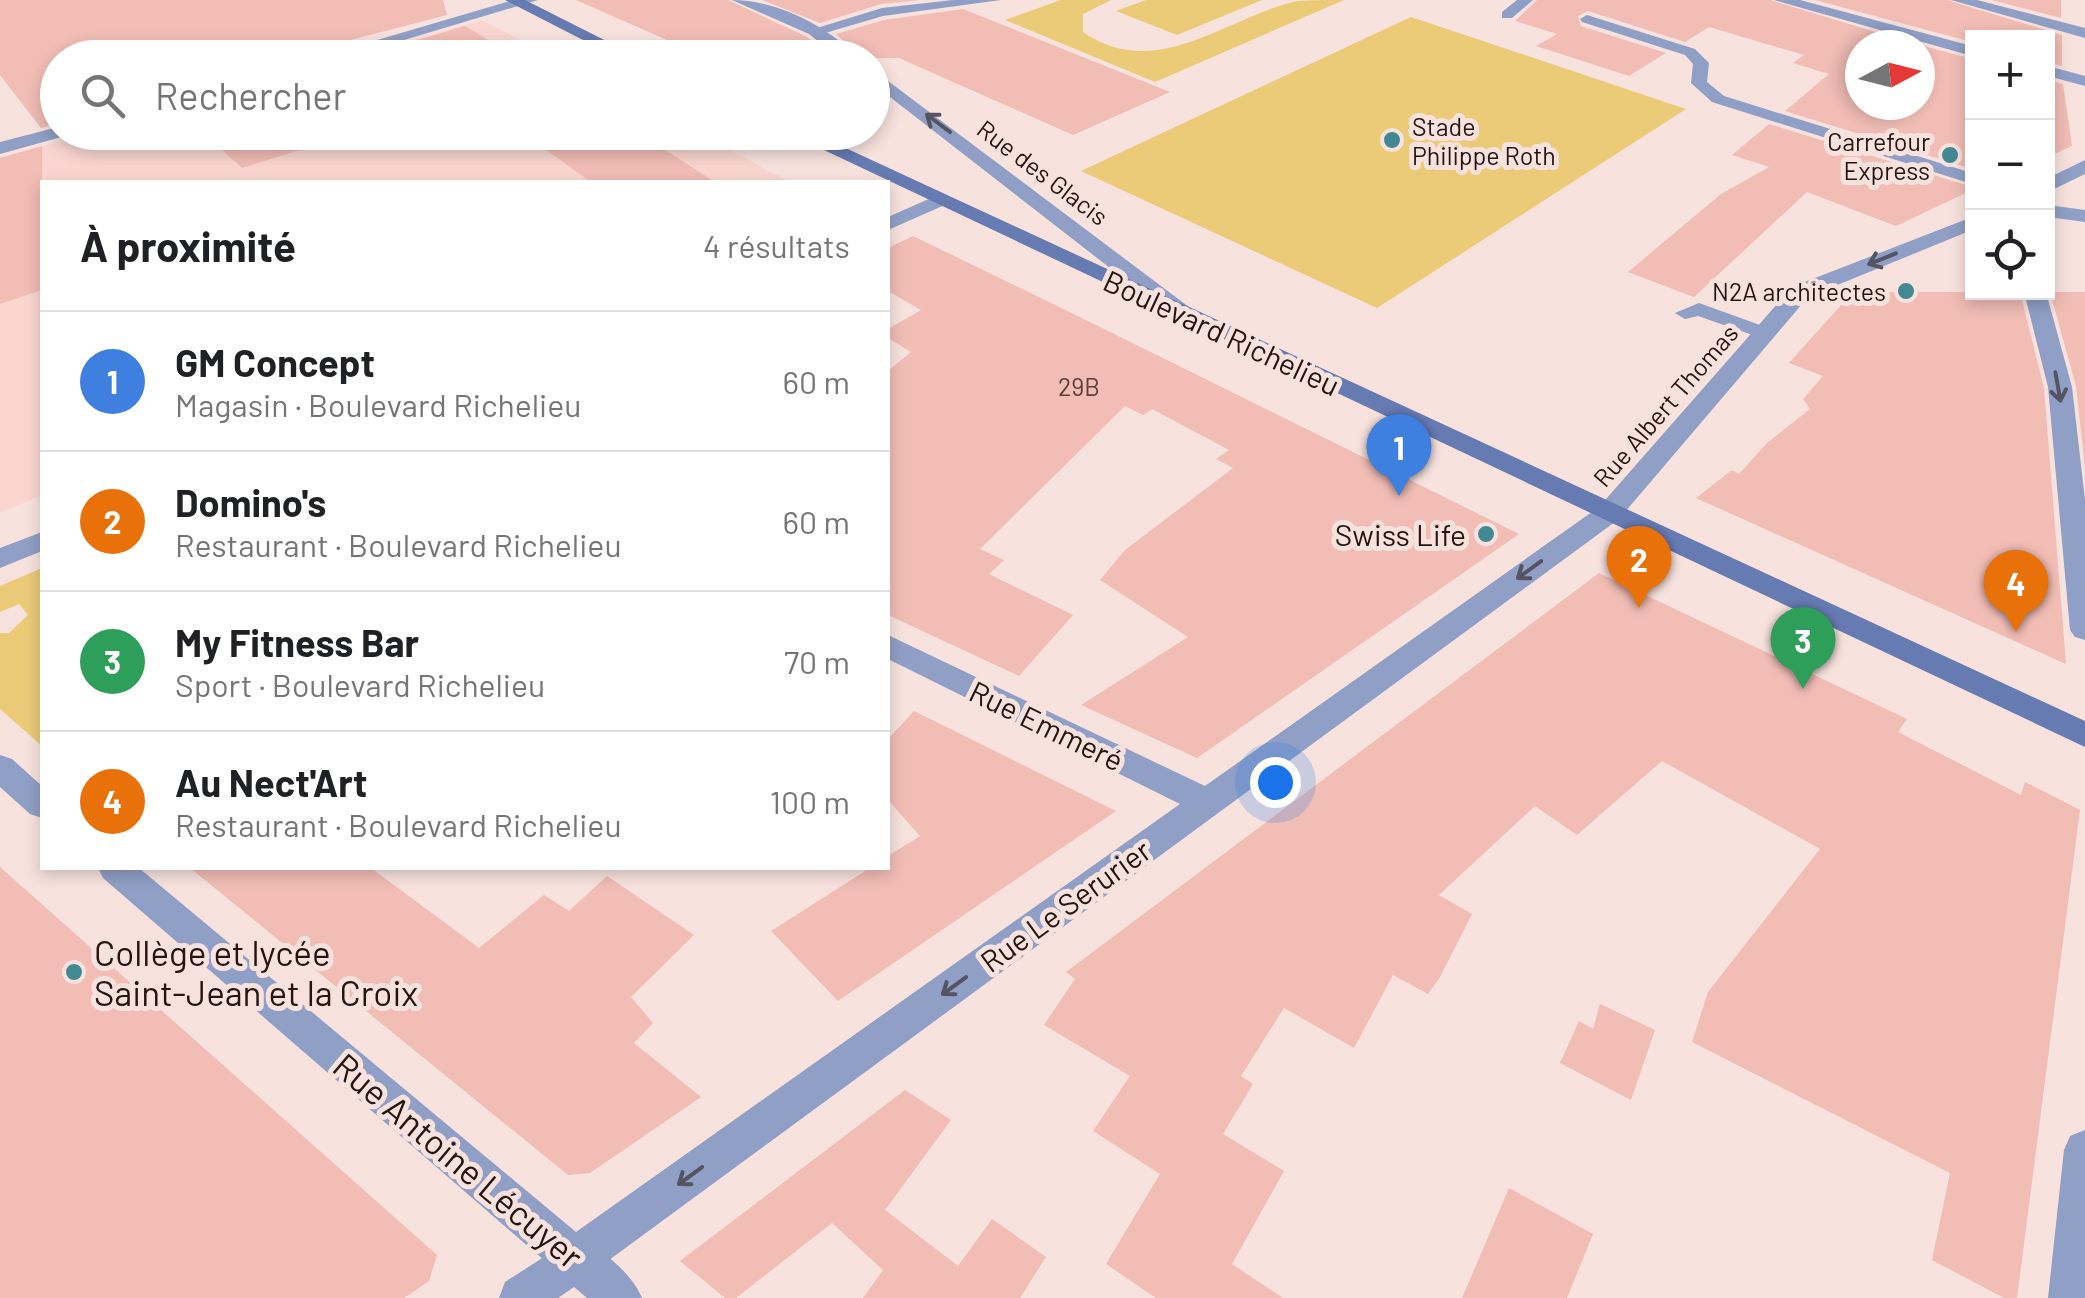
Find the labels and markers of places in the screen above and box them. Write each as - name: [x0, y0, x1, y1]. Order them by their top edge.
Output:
- place label: Stade Philippe Roth: [1412, 111, 1556, 170]
- place label: Carrefour Express: [1827, 126, 1930, 185]
- marker: Stade Philippe Roth: [1381, 129, 1403, 151]
- marker: Carrefour Express: [1939, 144, 1961, 166]
- place label: N2A architectes: [1712, 276, 1886, 306]
- marker: N2A architectes: [1895, 280, 1917, 302]
- pin: 1: [1366, 414, 1432, 496]
- place label: Swiss Life: [1335, 516, 1466, 552]
- marker: Swiss Life: [1475, 523, 1497, 545]
- pin: 2: [1606, 526, 1672, 608]
- pin: 4: [1984, 550, 2048, 632]
- pin: 3: [1770, 606, 1836, 689]
- place label: Collège et lycée Saint-Jean et la Croix: [94, 931, 418, 1013]
- marker: Collège et lycée Saint-Jean et la Croix: [63, 961, 85, 983]

